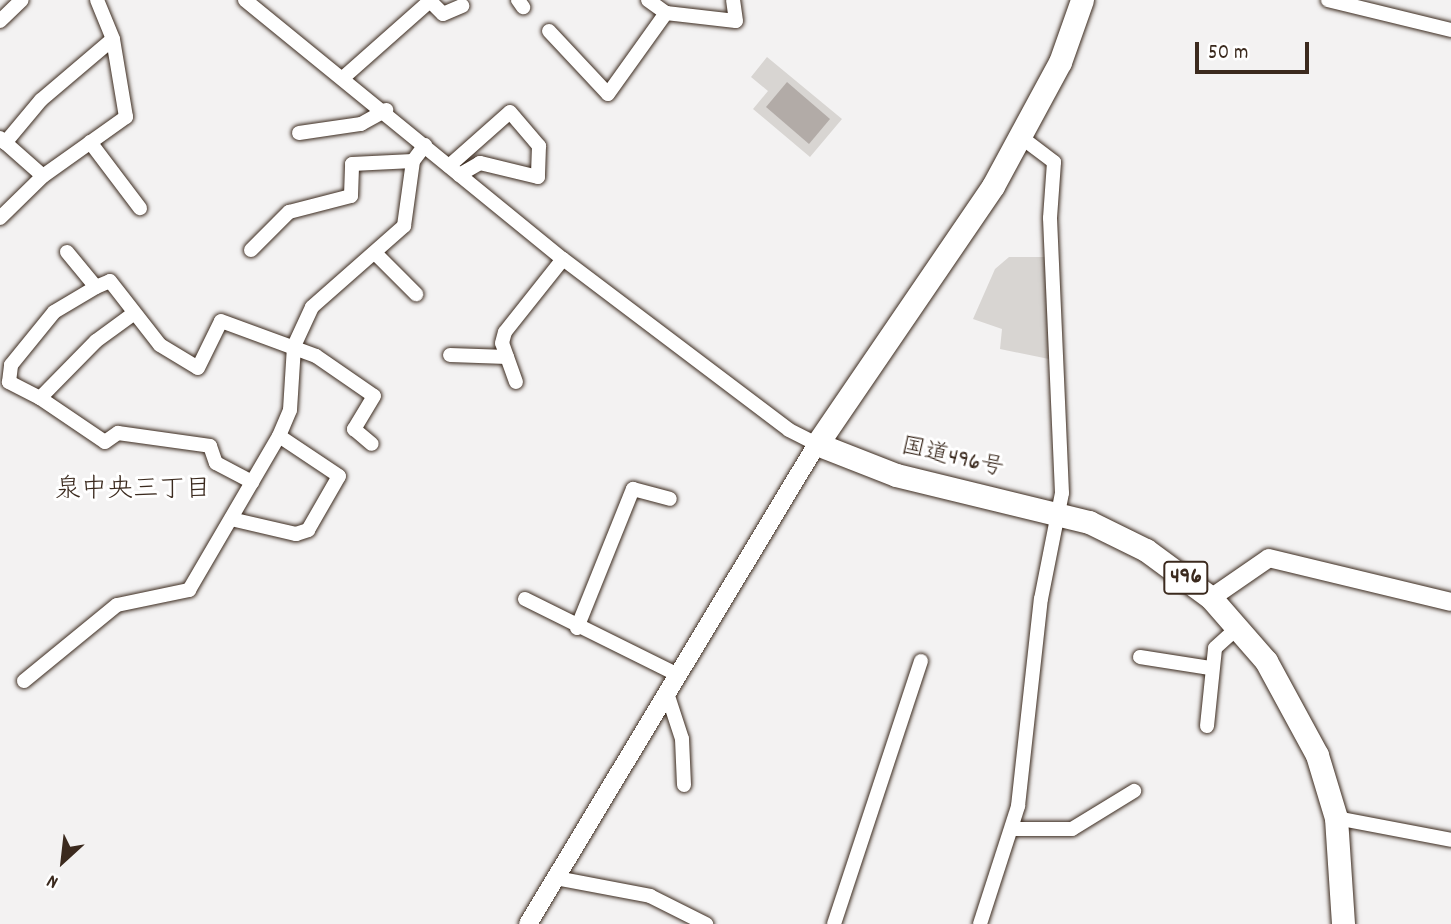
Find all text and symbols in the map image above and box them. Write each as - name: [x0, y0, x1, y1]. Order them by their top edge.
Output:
- scale bar: [1199, 28, 1313, 72]
- text: 50 m: [1208, 39, 1248, 69]
- street label: 国道496号: [898, 433, 1006, 485]
- district label: 泉中央三丁目: [55, 475, 211, 507]
- road number: 496: [1163, 558, 1209, 598]
- north arrow: [28, 826, 98, 896]
- text: N: [43, 866, 64, 894]

